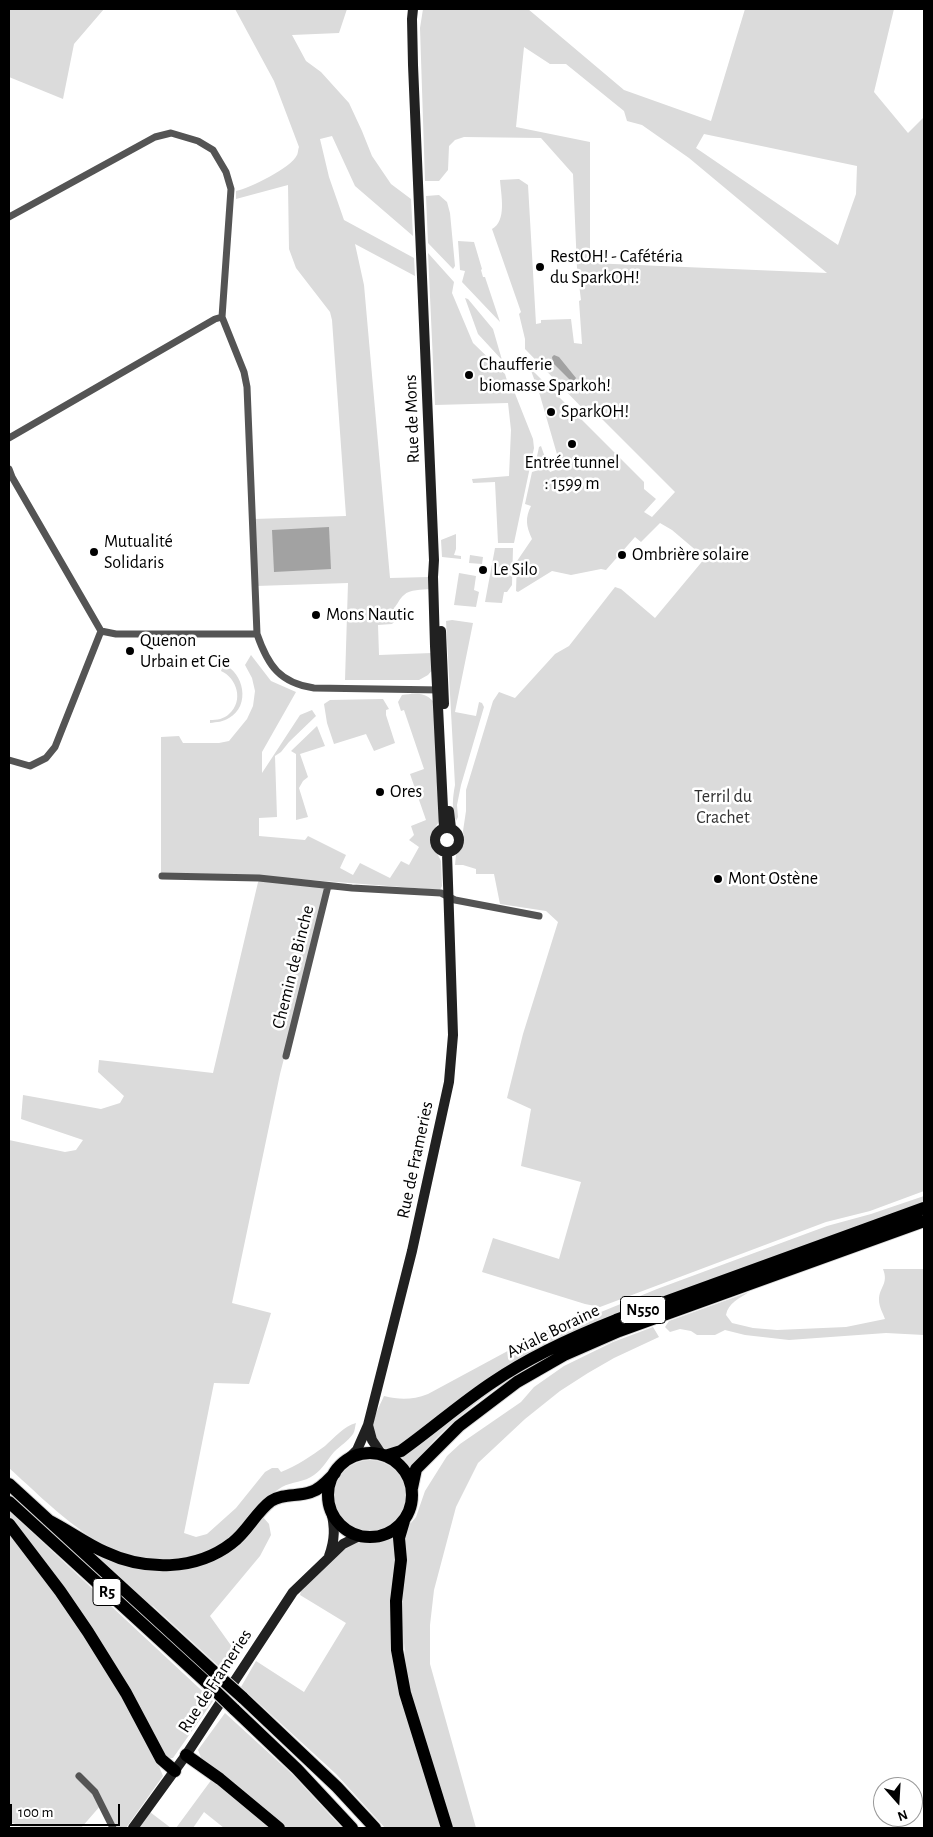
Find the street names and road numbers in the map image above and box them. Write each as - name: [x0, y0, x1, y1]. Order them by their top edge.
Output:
- street label: Rue de Mons: [400, 374, 424, 464]
- street label: Chemin de Binche: [267, 903, 319, 1031]
- street label: Rue de Frameries: [392, 1099, 438, 1221]
- road number: N550: [620, 1296, 666, 1324]
- street label: Axiale Boraine: [503, 1299, 603, 1363]
- road number: R5: [93, 1578, 121, 1605]
- street label: Rue de Frameries: [173, 1625, 257, 1737]

